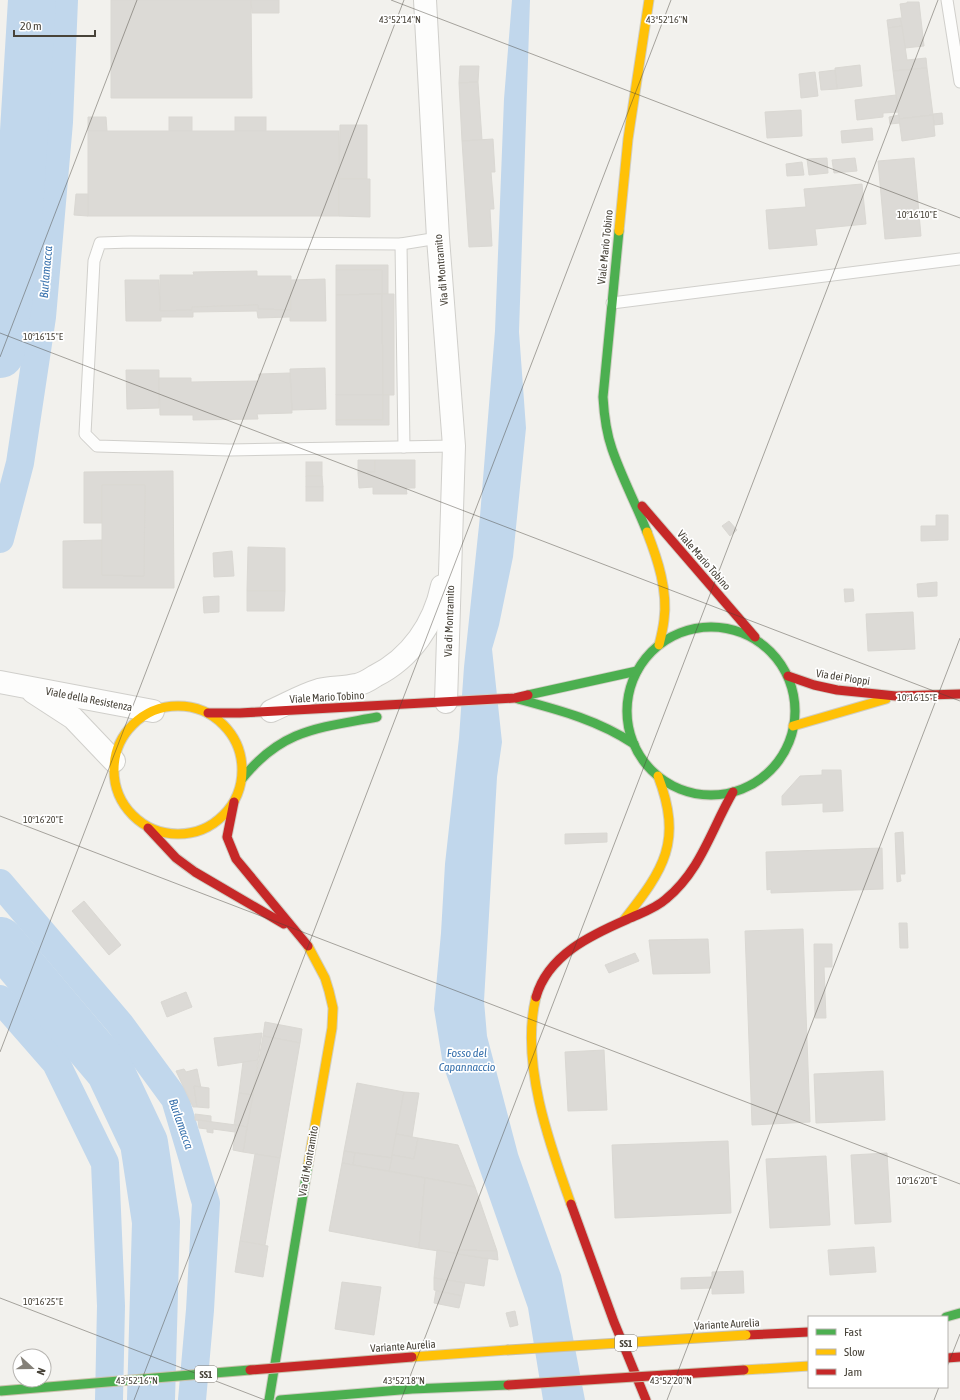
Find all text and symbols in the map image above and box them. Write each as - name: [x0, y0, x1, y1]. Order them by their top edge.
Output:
- scale bar: [14, 12, 95, 38]
- text: 43°52'14"N: [379, 14, 421, 25]
- text: 43°52'16"N: [646, 14, 688, 25]
- text: 20 m: [20, 19, 42, 33]
- street label: Viale Mario Tobino: [595, 209, 615, 285]
- text: 10°16'10"E: [897, 209, 938, 220]
- street label: Via di Montramito: [432, 234, 450, 306]
- water label: Burlamacca: [37, 245, 55, 299]
- text: 10°16'15"E: [23, 331, 64, 342]
- street label: Viale Mario Tobino: [675, 528, 733, 592]
- street label: Via di Montramito: [442, 585, 456, 657]
- street label: Via dei Pioppi: [815, 667, 871, 687]
- street label: Viale della Resistenza: [45, 685, 133, 713]
- street label: Viale Mario Tobino: [289, 689, 365, 705]
- text: 10°16'15"E: [897, 692, 938, 703]
- text: 10°16'20"E: [23, 814, 64, 825]
- water label: Fosso del Capannaccio: [439, 1046, 496, 1074]
- water label: Burlamacca: [166, 1097, 196, 1151]
- street label: Via di Montramito: [296, 1125, 320, 1197]
- text: 10°16'20"E: [897, 1175, 938, 1186]
- text: 10°16'25"E: [23, 1296, 64, 1307]
- street label: Variante Aurelia: [694, 1316, 760, 1332]
- legend: [808, 1316, 948, 1388]
- text: Fast: [844, 1325, 862, 1339]
- road number: SS1: [615, 1335, 637, 1351]
- street label: Variante Aurelia: [370, 1338, 436, 1354]
- text: Slow: [844, 1345, 865, 1359]
- north arrow: [12, 1348, 52, 1388]
- text: Jam: [844, 1365, 862, 1379]
- text: N: [35, 1366, 48, 1377]
- road number: SS1: [195, 1366, 217, 1382]
- text: 43°52'16"N: [116, 1375, 158, 1386]
- text: 43°52'18"N: [383, 1375, 425, 1386]
- text: 43°52'20"N: [650, 1375, 692, 1386]

